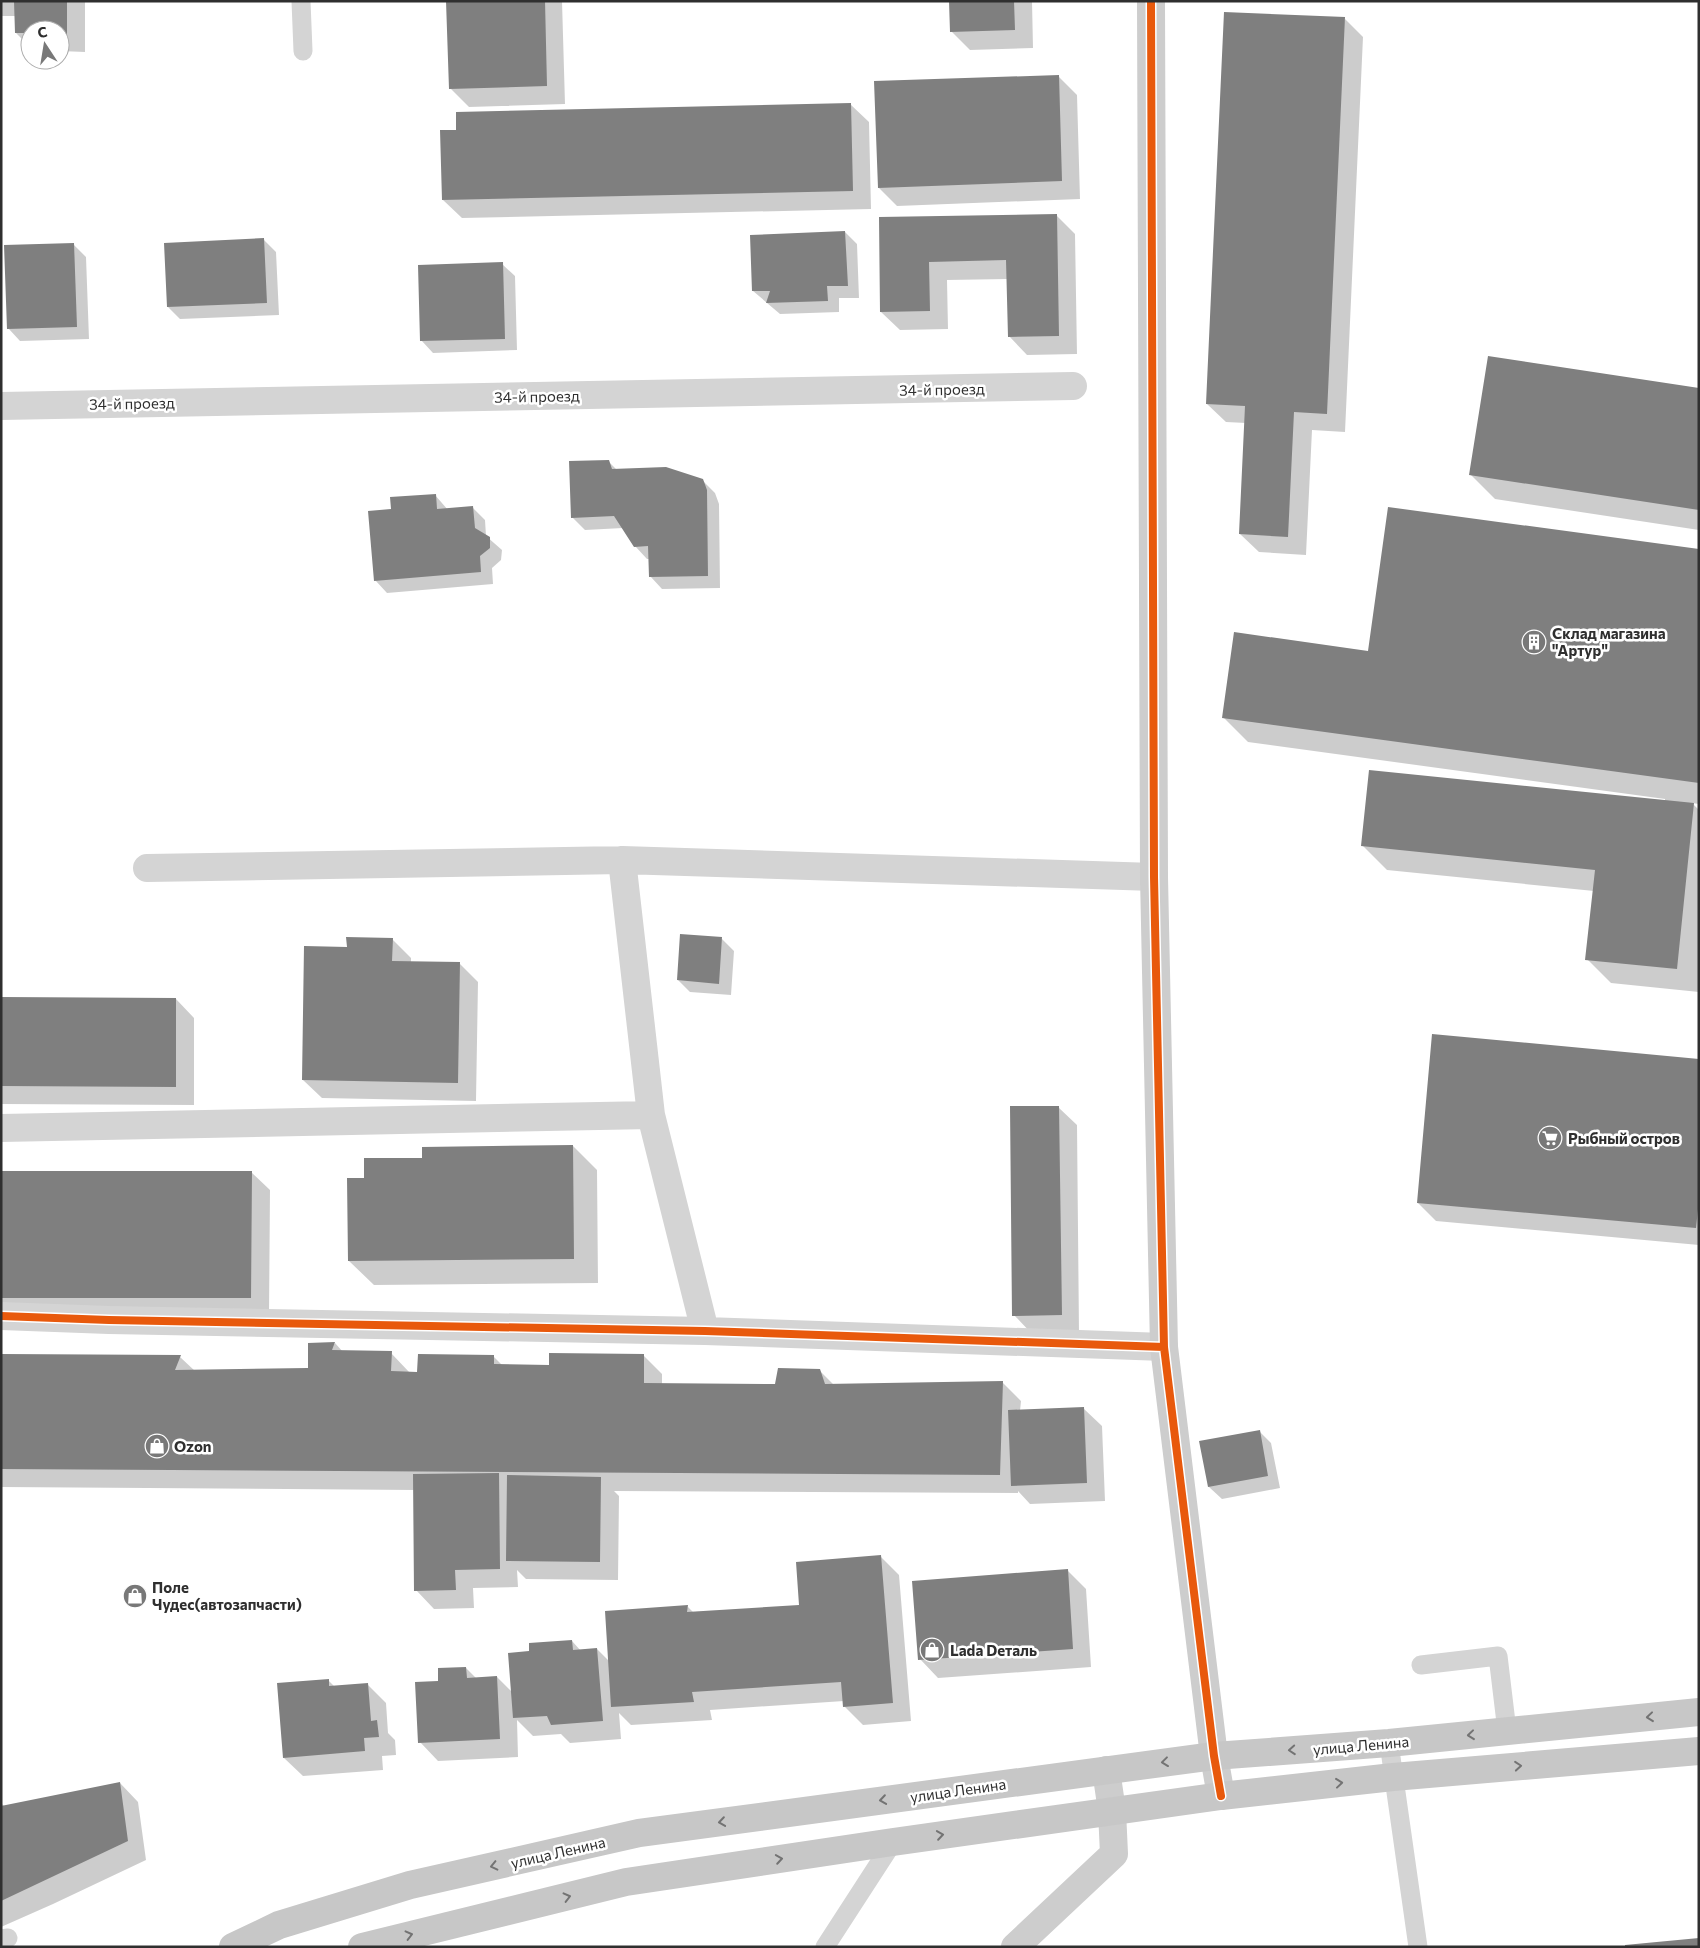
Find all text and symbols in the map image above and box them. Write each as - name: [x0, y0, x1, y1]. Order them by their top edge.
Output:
- north arrow: [20, 20, 70, 70]
- text: С: [36, 22, 49, 41]
- street label: 34-й проезд: [899, 379, 985, 399]
- street label: 34-й проезд: [494, 386, 580, 406]
- street label: 34-й проезд: [89, 393, 175, 413]
- place label: Склад магазина "Артур": [1552, 624, 1666, 659]
- building icon: Склад магазина "Артур": [1521, 629, 1547, 655]
- supermarket icon: Рыбный остров: [1537, 1125, 1563, 1151]
- place label: Рыбный остров: [1568, 1129, 1680, 1147]
- shop icon: Ozon: [144, 1433, 170, 1459]
- place label: Ozon: [174, 1437, 212, 1455]
- place label: Поле Чудес(автозапчасти): [152, 1578, 302, 1613]
- shop icon: Поле Чудес(автозапчасти): [122, 1583, 148, 1609]
- shop icon: Lada Dеталь: [919, 1637, 945, 1663]
- place label: Lada Dеталь: [950, 1641, 1037, 1659]
- one-way arrow: [1646, 1711, 1654, 1722]
- one-way arrow: [1467, 1729, 1475, 1740]
- street label: улица Ленина: [1312, 1732, 1410, 1758]
- one-way arrow: [1288, 1744, 1296, 1755]
- one-way arrow: [1161, 1756, 1169, 1767]
- one-way arrow: [1514, 1761, 1522, 1772]
- street label: улица Ленина: [909, 1774, 1007, 1806]
- one-way arrow: [1335, 1778, 1343, 1789]
- one-way arrow: [878, 1794, 886, 1805]
- one-way arrow: [717, 1816, 725, 1827]
- one-way arrow: [936, 1830, 944, 1841]
- street label: улица Ленина: [509, 1832, 607, 1872]
- one-way arrow: [775, 1854, 783, 1865]
- one-way arrow: [489, 1860, 498, 1871]
- one-way arrow: [563, 1892, 571, 1902]
- one-way arrow: [405, 1930, 414, 1941]

